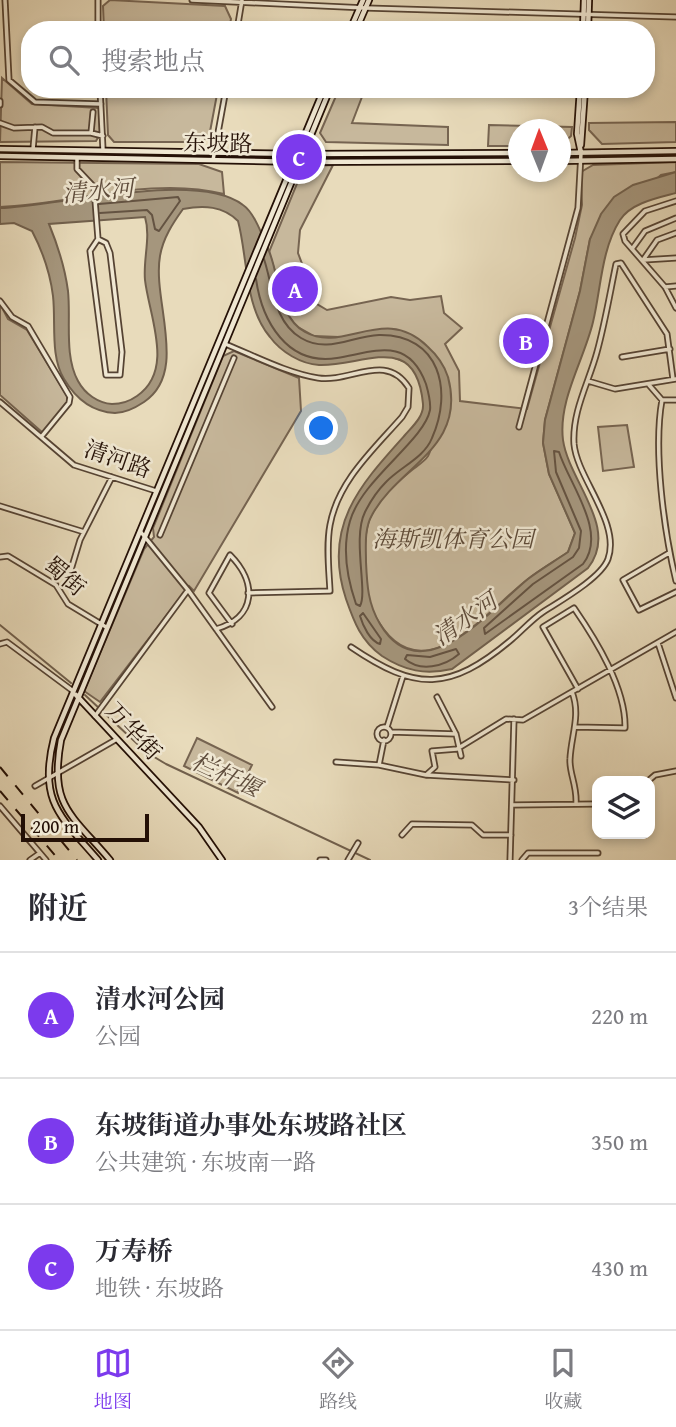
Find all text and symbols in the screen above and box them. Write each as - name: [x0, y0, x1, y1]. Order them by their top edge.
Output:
- search box: [21, 21, 655, 98]
- icon: search: [45, 41, 83, 79]
- text: 搜索地点: [101, 41, 205, 80]
- north arrow: [508, 119, 571, 182]
- street label: 东坡路: [183, 125, 253, 160]
- pin: C: [276, 131, 322, 183]
- water label: 清水河: [61, 170, 139, 211]
- pin: A: [272, 263, 318, 315]
- pin: B: [503, 315, 549, 367]
- your location: [304, 411, 338, 445]
- street label: 清河路: [80, 432, 156, 485]
- park label: 海斯凯体育公园: [373, 522, 538, 555]
- street label: 蜀街: [37, 548, 94, 603]
- water label: 清水河: [425, 581, 508, 654]
- street label: 万华街: [99, 694, 170, 767]
- water label: 栏杆堰: [186, 743, 270, 807]
- map controls: [592, 776, 655, 839]
- button: layers: [592, 776, 655, 839]
- scale bar: [21, 811, 149, 843]
- text: 200 m: [32, 812, 79, 840]
- text: 附近: [28, 885, 88, 929]
- text: 3个结果: [568, 890, 648, 923]
- text: 清水河公园: [95, 979, 225, 1018]
- text: A: [44, 999, 58, 1032]
- text: 220 m: [591, 999, 648, 1032]
- text: 公园: [95, 1019, 141, 1052]
- text: 东坡街道办事处东坡路社区: [95, 1105, 407, 1144]
- text: B: [44, 1125, 58, 1158]
- text: 350 m: [591, 1125, 648, 1158]
- text: 公共建筑 · 东坡南一路: [95, 1145, 316, 1178]
- text: 万寿桥: [95, 1231, 173, 1270]
- text: C: [44, 1251, 58, 1284]
- text: 430 m: [591, 1251, 648, 1284]
- text: 地铁 · 东坡路: [95, 1271, 224, 1304]
- tab: 地图: [94, 1344, 132, 1415]
- tab: 路线: [319, 1344, 357, 1415]
- tab: 收藏: [544, 1344, 582, 1415]

